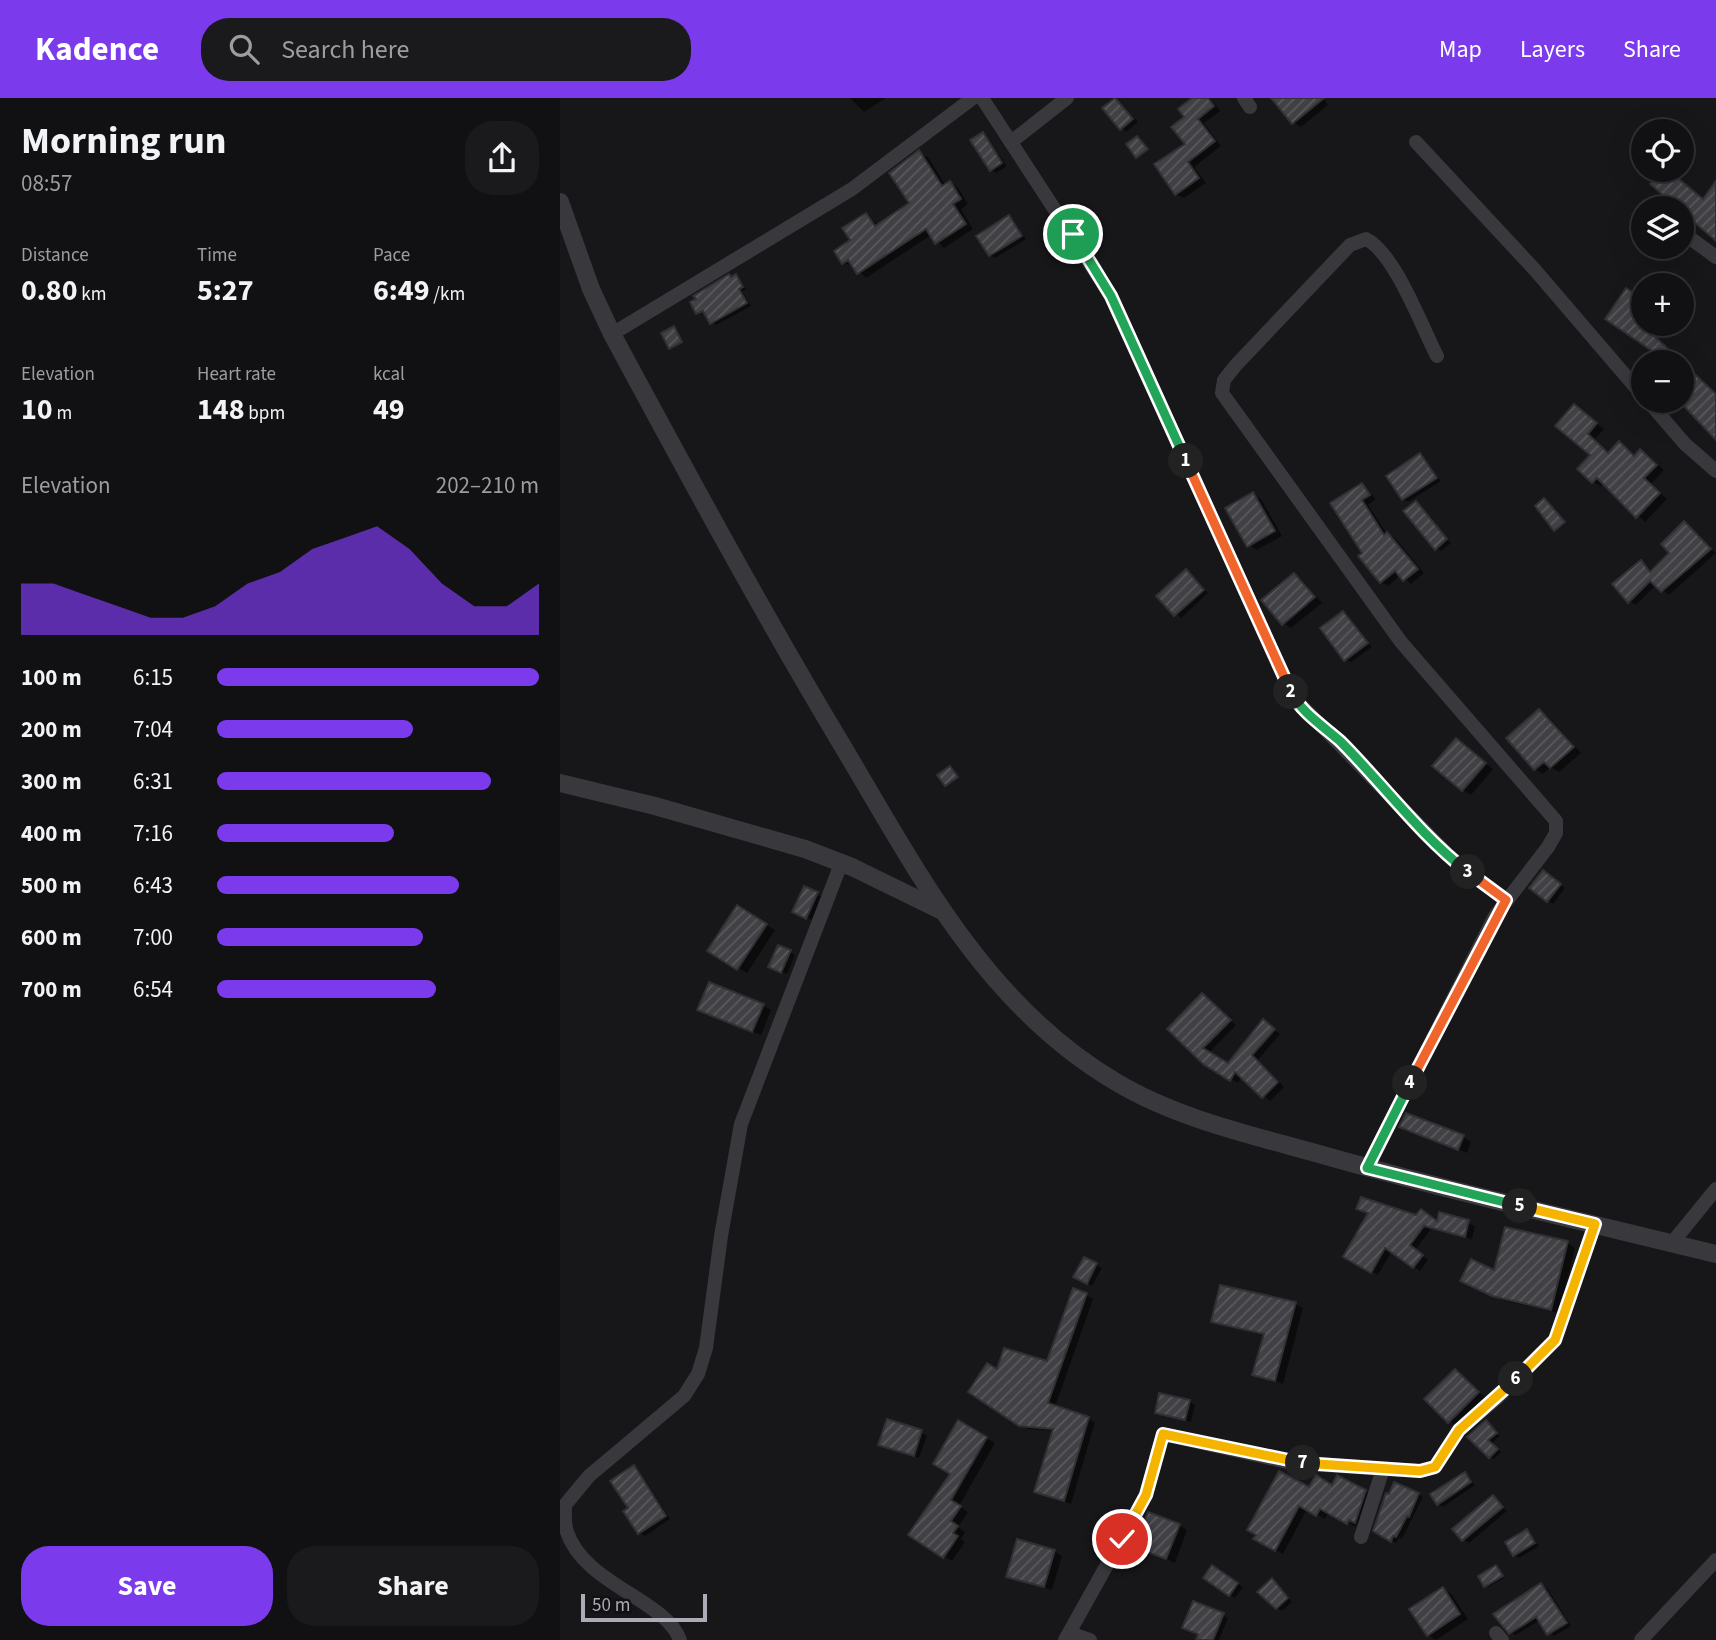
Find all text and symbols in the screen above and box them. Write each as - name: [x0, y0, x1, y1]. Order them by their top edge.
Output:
- search box: [201, 18, 691, 81]
- text: Kadence: [35, 26, 159, 73]
- icon: search: [225, 30, 263, 68]
- text: Search here: [281, 31, 409, 68]
- text: Map: [1439, 32, 1482, 67]
- text: Layers: [1520, 32, 1585, 67]
- text: Share: [1623, 32, 1681, 67]
- text: Morning run: [21, 114, 226, 168]
- map controls: [1631, 119, 1694, 413]
- button: locate: [1631, 119, 1694, 182]
- button: share: [465, 121, 539, 195]
- text: 08:57: [21, 167, 72, 200]
- button: layers: [1631, 196, 1694, 259]
- pin: [1043, 204, 1103, 264]
- icon: arrive: [1054, 215, 1092, 253]
- text: Distance: [21, 242, 89, 269]
- text: Time: [197, 242, 237, 269]
- text: Pace: [373, 242, 410, 269]
- text: 0.80: [21, 269, 78, 312]
- text: 5:27: [197, 269, 254, 312]
- text: 6:49: [373, 269, 430, 312]
- button: +: [1631, 273, 1694, 336]
- text: km: [78, 281, 107, 308]
- text: /km: [430, 281, 465, 308]
- button: −: [1631, 350, 1694, 413]
- text: Elevation: [21, 361, 95, 388]
- text: Heart rate: [197, 361, 276, 388]
- text: kcal: [373, 361, 405, 388]
- text: 10: [21, 388, 53, 431]
- text: 148: [197, 388, 245, 431]
- text: 49: [373, 388, 405, 431]
- text: m: [53, 400, 72, 427]
- text: bpm: [245, 400, 285, 427]
- pin: 1: [1168, 444, 1204, 478]
- text: 1: [1180, 447, 1191, 474]
- text: Elevation: [21, 469, 111, 502]
- text: 202–210 m: [436, 469, 539, 502]
- text: 100 m: [21, 661, 82, 694]
- text: 6:15: [133, 661, 173, 694]
- pin: 2: [1274, 674, 1308, 710]
- text: 2: [1285, 678, 1296, 705]
- text: 200 m: [21, 713, 82, 746]
- text: 7:04: [133, 713, 173, 746]
- text: 300 m: [21, 765, 82, 798]
- text: 6:31: [133, 765, 173, 798]
- text: 400 m: [21, 817, 82, 850]
- text: 7:16: [133, 817, 173, 850]
- pin: 3: [1450, 854, 1486, 890]
- text: 3: [1462, 858, 1473, 885]
- text: 500 m: [21, 869, 82, 902]
- text: 6:43: [133, 869, 173, 902]
- text: 600 m: [21, 921, 82, 954]
- text: 7:00: [133, 921, 173, 954]
- text: 700 m: [21, 973, 82, 1006]
- text: 6:54: [133, 973, 173, 1006]
- pin: 4: [1392, 1066, 1428, 1100]
- text: 4: [1404, 1069, 1415, 1096]
- pin: 5: [1502, 1188, 1538, 1224]
- text: 5: [1514, 1192, 1525, 1219]
- pin: 6: [1499, 1362, 1534, 1396]
- text: 6: [1510, 1365, 1521, 1392]
- pin: 7: [1286, 1446, 1320, 1480]
- text: 7: [1297, 1449, 1308, 1476]
- pin: [1092, 1509, 1152, 1569]
- icon: check: [1103, 1520, 1141, 1558]
- button: Save: [21, 1546, 273, 1626]
- button: Share: [287, 1546, 539, 1626]
- scale bar: [581, 1591, 707, 1623]
- text: 50 m: [592, 1592, 630, 1619]

